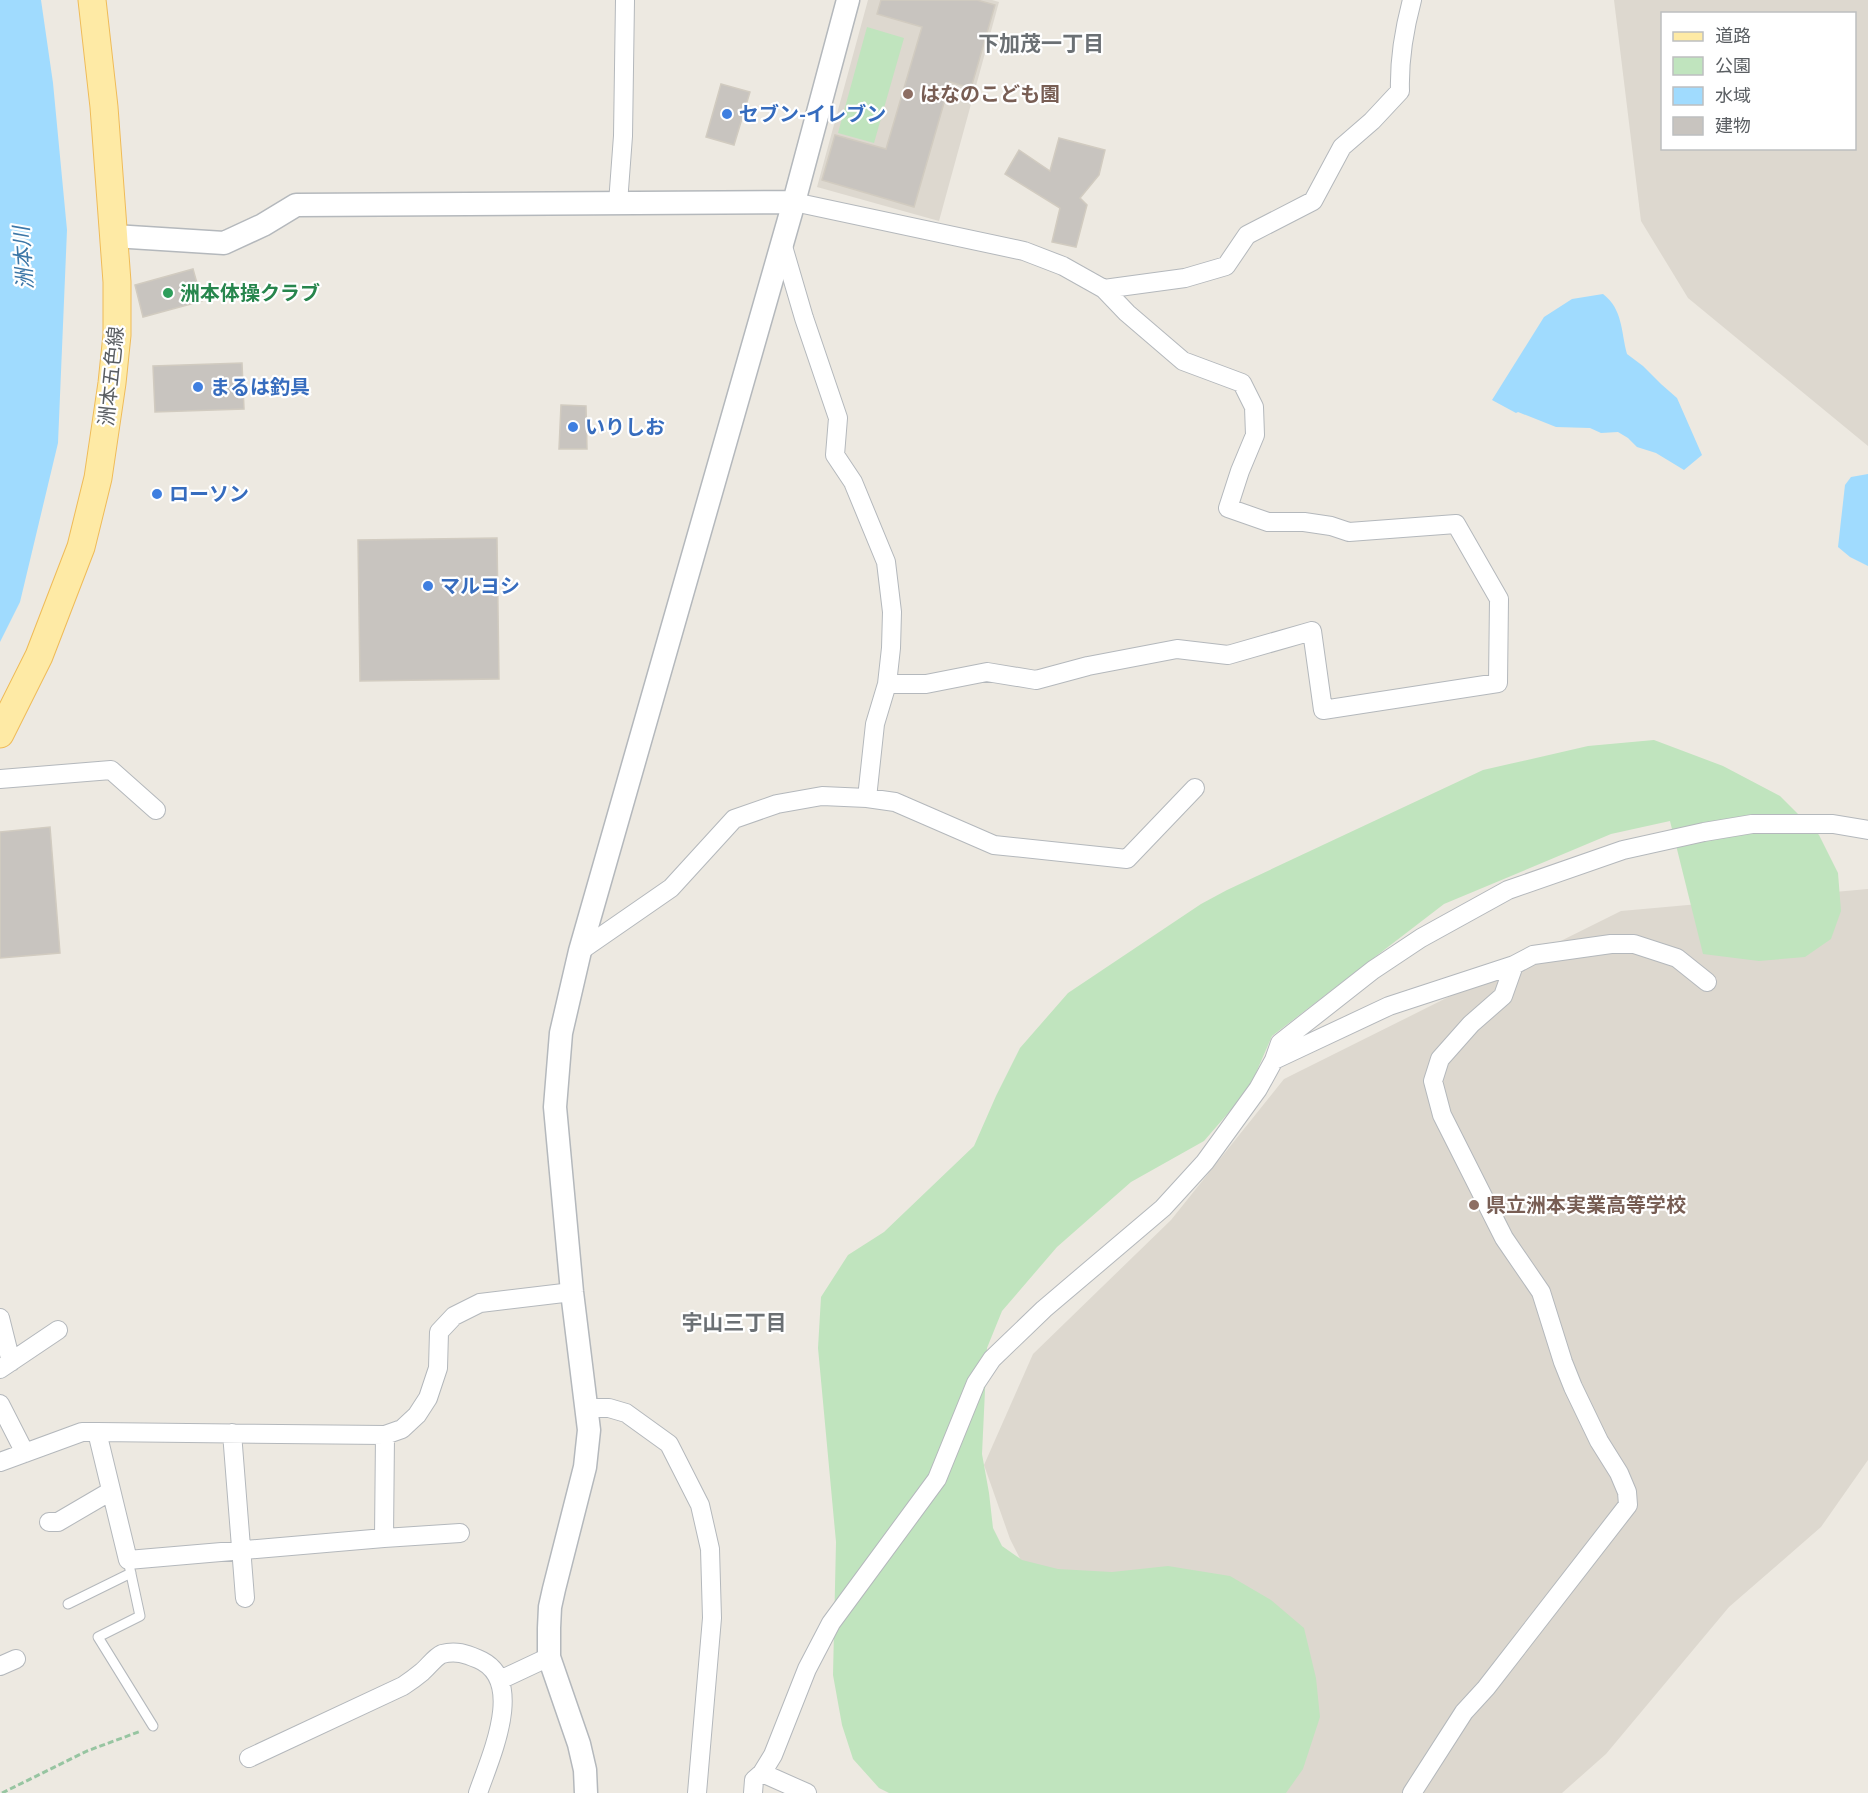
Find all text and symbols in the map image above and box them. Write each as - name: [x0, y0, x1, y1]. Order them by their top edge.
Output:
- legend: [1661, 12, 1856, 150]
- text: 道路: [1715, 24, 1751, 47]
- district label: 下加茂一丁目: [978, 30, 1104, 57]
- text: 公園: [1715, 54, 1751, 77]
- place label: はなのこども園: [920, 81, 1060, 107]
- text: 水域: [1715, 84, 1751, 107]
- marker: はなのこども園: [901, 87, 915, 101]
- place label: セブン-イレブン: [739, 101, 886, 127]
- marker: セブン-イレブン: [720, 107, 734, 121]
- text: 建物: [1715, 114, 1751, 137]
- water label: 洲本川: [7, 224, 39, 290]
- place label: 洲本体操クラブ: [180, 280, 320, 306]
- marker: 洲本体操クラブ: [161, 286, 175, 300]
- street label: 洲本五色線: [93, 325, 129, 427]
- place label: まるは釣具: [210, 374, 310, 400]
- marker: まるは釣具: [191, 380, 205, 394]
- place label: いりしお: [585, 414, 665, 440]
- marker: いりしお: [566, 420, 580, 434]
- place label: ローソン: [169, 481, 249, 507]
- marker: ローソン: [150, 487, 164, 501]
- place label: マルヨシ: [440, 573, 520, 599]
- marker: マルヨシ: [421, 579, 435, 593]
- place label: 県立洲本実業高等学校: [1486, 1192, 1686, 1218]
- marker: 県立洲本実業高等学校: [1467, 1198, 1481, 1212]
- district label: 宇山三丁目: [682, 1309, 787, 1336]

